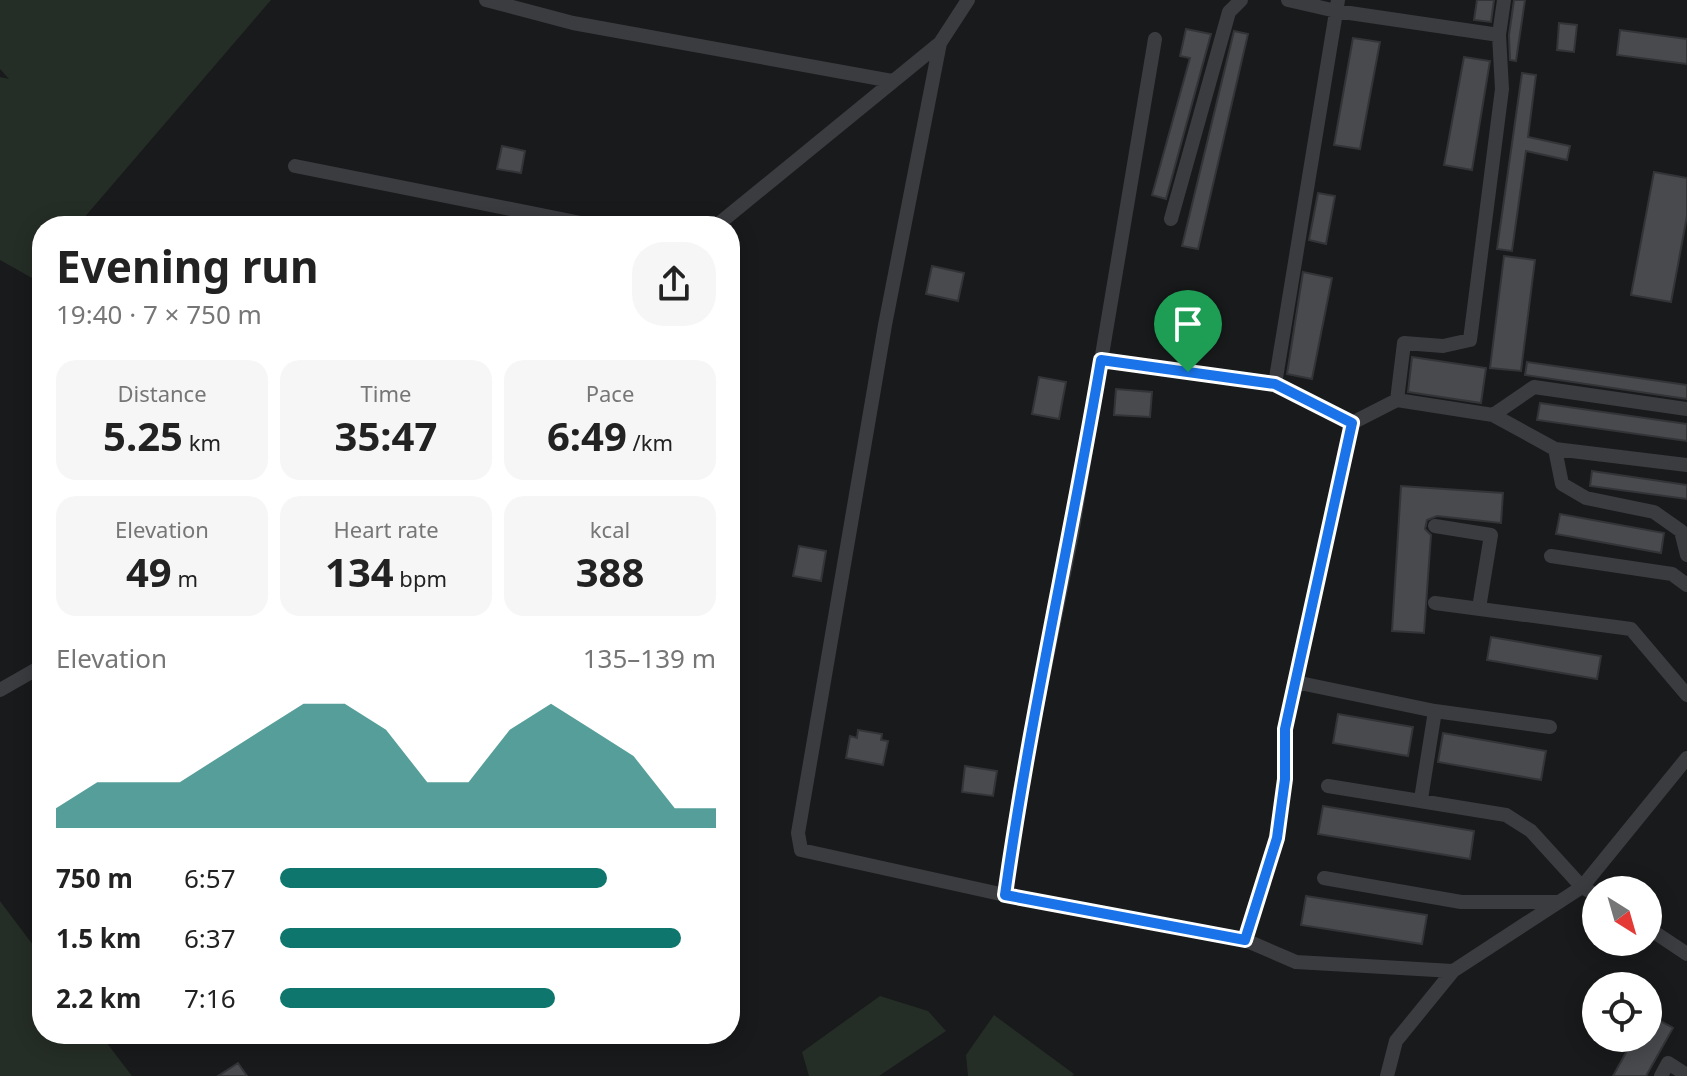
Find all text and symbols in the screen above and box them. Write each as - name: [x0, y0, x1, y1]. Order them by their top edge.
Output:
- text: Evening run: [56, 236, 319, 296]
- button: share: [632, 242, 716, 326]
- pin: [1154, 290, 1222, 372]
- text: 19:40 · 7 × 750 m: [56, 296, 262, 332]
- icon: arrive: [1166, 302, 1210, 346]
- text: Distance: [117, 378, 207, 408]
- text: Time: [361, 378, 411, 408]
- text: Pace: [586, 378, 634, 408]
- text: 5.25: [103, 408, 183, 463]
- text: 35:47: [335, 408, 437, 463]
- text: 6:49: [547, 408, 627, 463]
- text: km: [183, 427, 221, 457]
- text: /km: [627, 427, 673, 457]
- text: Elevation: [115, 514, 209, 544]
- text: Heart rate: [333, 514, 439, 544]
- text: kcal: [590, 514, 630, 544]
- text: 49: [126, 544, 172, 599]
- text: 134: [325, 544, 394, 599]
- text: 388: [576, 544, 644, 599]
- text: m: [172, 563, 198, 593]
- text: bpm: [394, 563, 447, 593]
- text: Elevation: [56, 640, 167, 676]
- text: 135–139 m: [583, 640, 716, 676]
- text: 750 m: [56, 860, 133, 896]
- text: 6:57: [184, 860, 236, 896]
- north arrow: [1582, 876, 1662, 956]
- map controls: [1582, 876, 1662, 1052]
- text: 1.5 km: [56, 920, 141, 956]
- text: 6:37: [184, 920, 236, 956]
- button: locate: [1582, 972, 1662, 1052]
- text: 2.2 km: [56, 980, 141, 1016]
- text: 7:16: [184, 980, 236, 1016]

